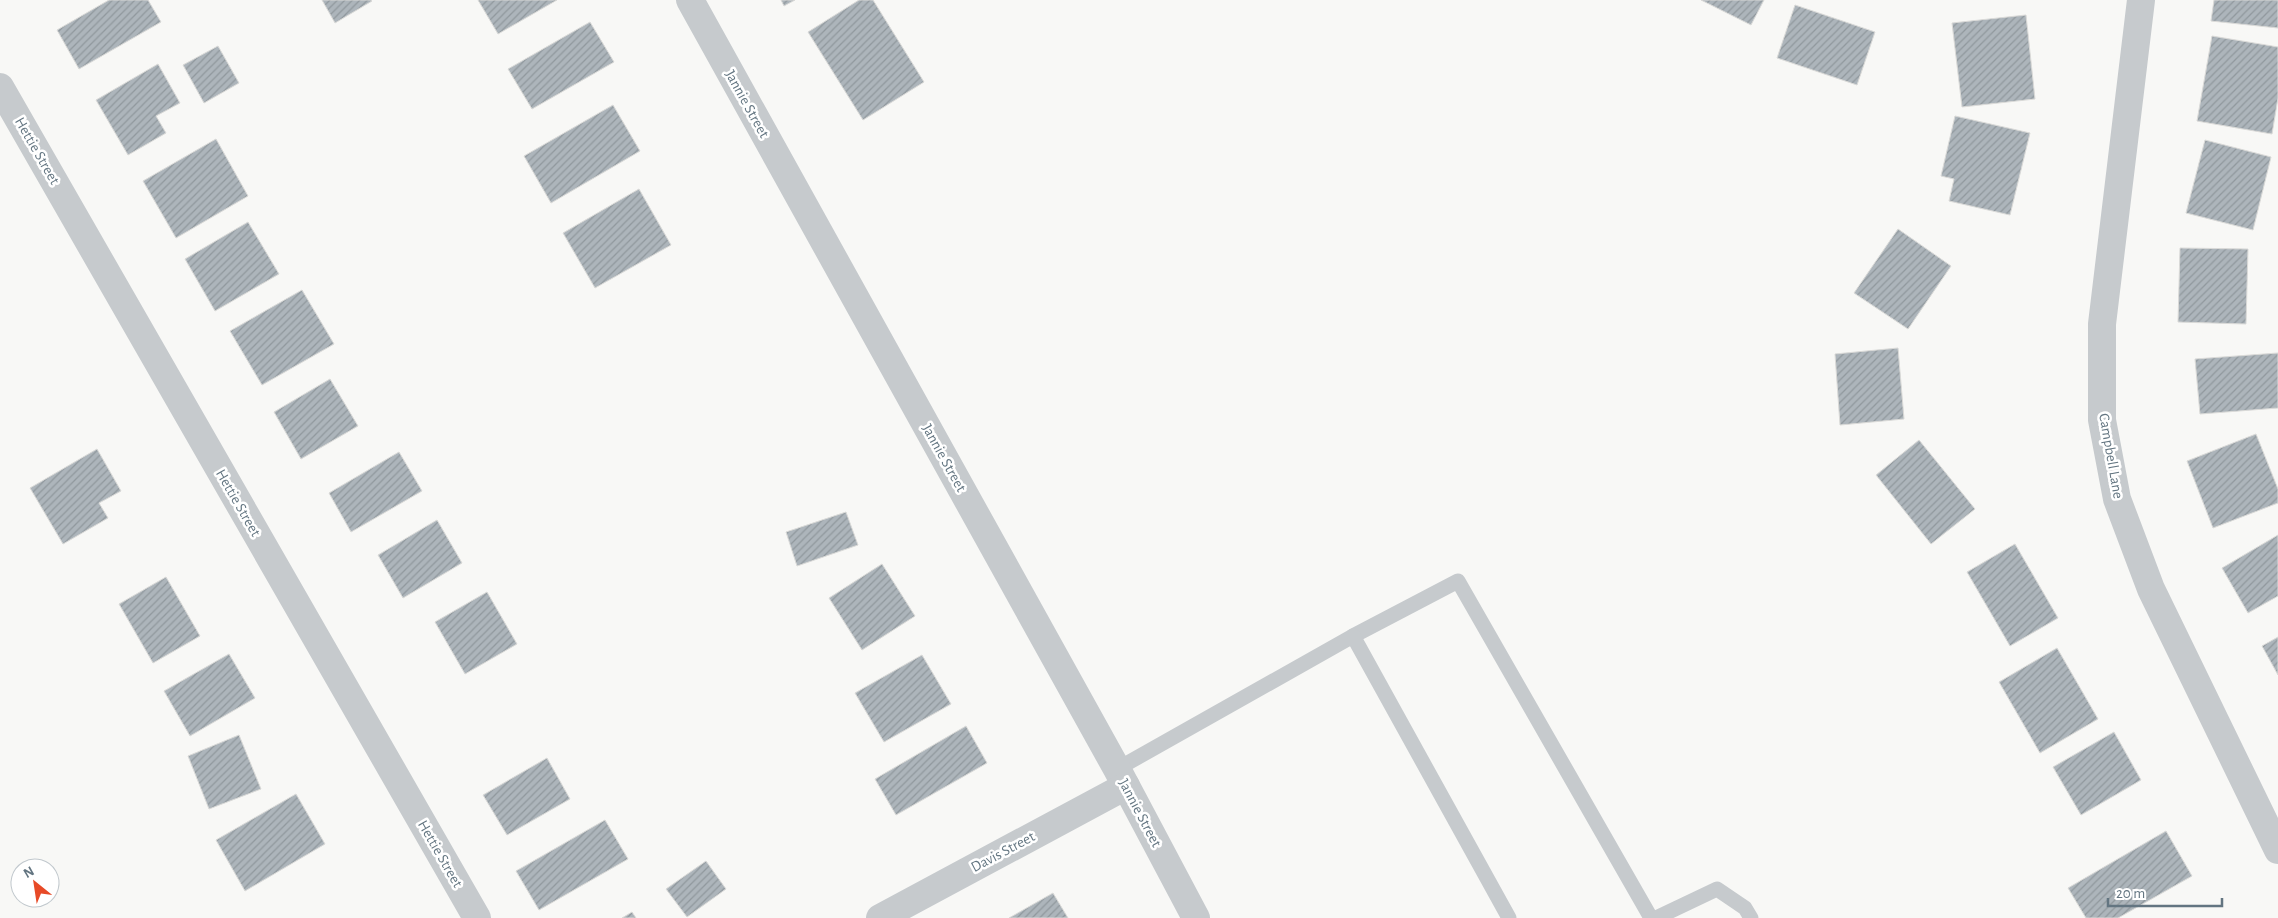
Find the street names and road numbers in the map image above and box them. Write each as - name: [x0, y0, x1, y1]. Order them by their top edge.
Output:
- street label: Jannie Street: [722, 68, 772, 141]
- street label: Hettie Street: [12, 115, 62, 187]
- street label: Campbell Lane: [2096, 412, 2126, 500]
- street label: Jannie Street: [919, 422, 969, 495]
- street label: Hettie Street: [213, 467, 263, 539]
- street label: Jannie Street: [1116, 776, 1164, 850]
- street label: Hettie Street: [415, 818, 465, 890]
- street label: Davis Street: [969, 829, 1037, 875]

